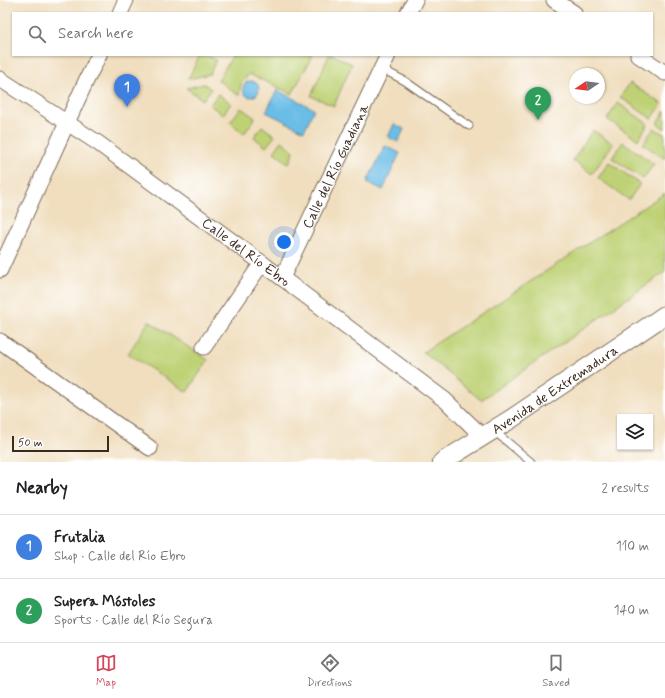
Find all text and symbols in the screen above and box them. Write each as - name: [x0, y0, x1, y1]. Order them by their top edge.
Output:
- search box: [12, 12, 653, 56]
- icon: search: [26, 23, 48, 45]
- text: Search here: [58, 24, 134, 44]
- north arrow: [569, 68, 605, 104]
- pin: 1: [114, 74, 140, 107]
- pin: 2: [525, 87, 551, 120]
- street label: Calle del Río Guadiana: [299, 101, 374, 232]
- street label: Calle del Río Ebro: [198, 214, 294, 291]
- your location: [274, 232, 294, 252]
- street label: Avenida de Extremadura: [489, 341, 622, 439]
- map controls: [617, 414, 653, 450]
- button: layers: [617, 414, 653, 450]
- scale bar: [12, 434, 109, 453]
- text: 50 m: [18, 436, 43, 450]
- text: Nearby: [16, 477, 68, 499]
- text: 2 results: [602, 480, 649, 497]
- text: Frutalia: [54, 528, 105, 548]
- text: 1: [26, 538, 32, 555]
- text: 110 m: [616, 538, 649, 555]
- text: Shop · Calle del Río Ebro: [54, 548, 186, 565]
- text: Supera Móstoles: [54, 592, 156, 612]
- text: 2: [26, 602, 32, 619]
- text: 140 m: [614, 602, 649, 619]
- text: Sports · Calle del Río Segura: [54, 612, 213, 629]
- tab: Map: [95, 652, 117, 690]
- tab: Directions: [307, 652, 352, 690]
- tab: Saved: [542, 652, 570, 690]

